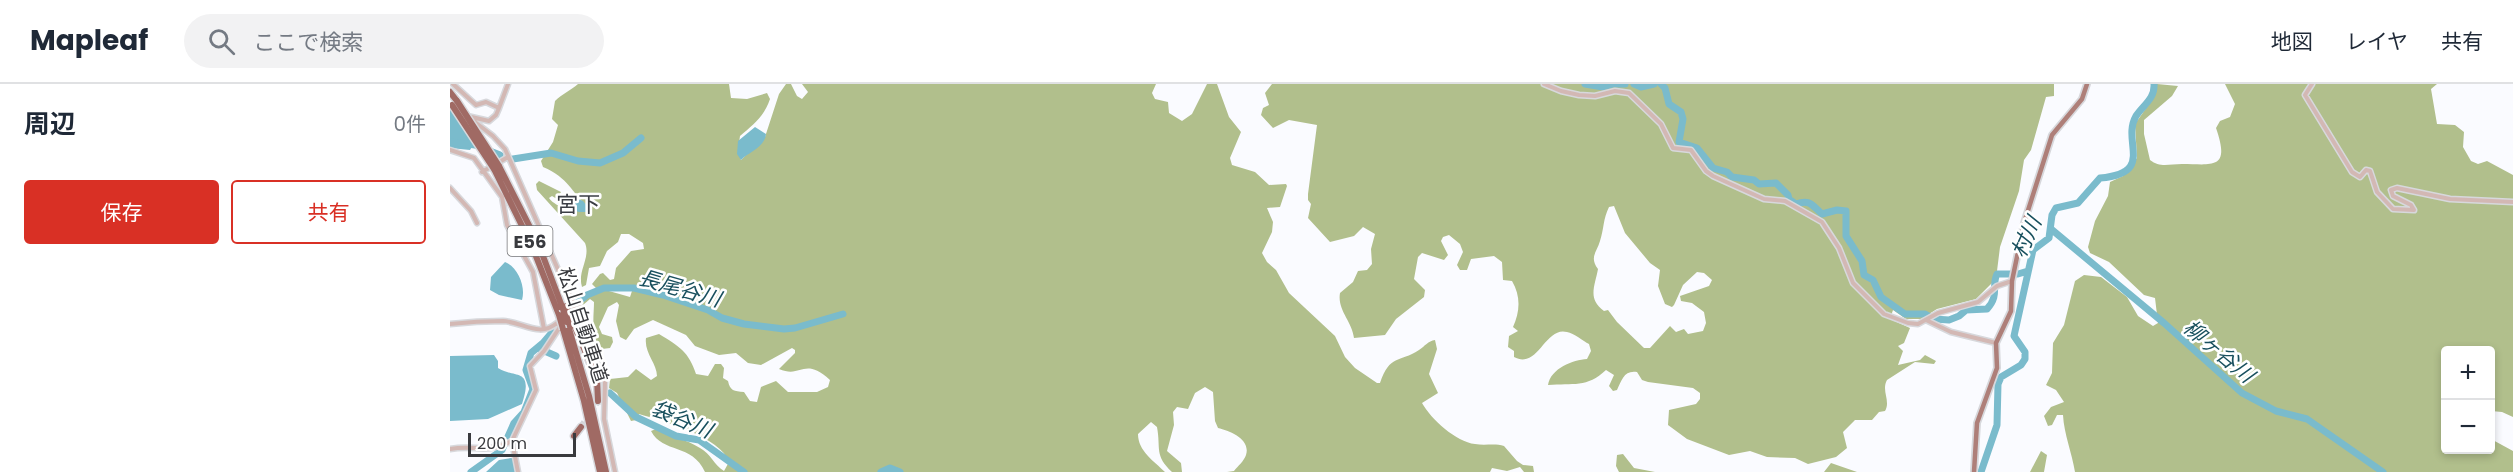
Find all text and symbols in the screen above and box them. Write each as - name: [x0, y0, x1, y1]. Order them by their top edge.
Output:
- search box: [184, 14, 604, 68]
- text: Mapleaf: [30, 21, 148, 60]
- icon: search: [205, 25, 238, 58]
- text: ここで検索: [253, 27, 363, 58]
- text: 地図: [2271, 27, 2313, 56]
- text: レイヤ: [2346, 27, 2408, 56]
- text: 共有: [2441, 27, 2483, 56]
- text: 周辺: [24, 106, 76, 142]
- text: 0件: [393, 110, 426, 138]
- button: 保存: [24, 180, 219, 244]
- button: 共有: [231, 180, 426, 244]
- district label: 宮下: [556, 189, 600, 220]
- water label: 村川: [2004, 210, 2049, 262]
- road number: E56: [508, 226, 553, 256]
- water label: 長尾谷川: [636, 262, 726, 314]
- street label: 松山自動車道: [551, 264, 615, 386]
- water label: 柳ヶ谷川: [2178, 313, 2262, 390]
- map controls: [2441, 346, 2495, 454]
- button: +: [2441, 346, 2495, 400]
- water label: 袋谷川: [647, 393, 719, 445]
- button: −: [2441, 400, 2495, 454]
- scale bar: [468, 430, 576, 458]
- text: 200 m: [477, 432, 527, 455]

